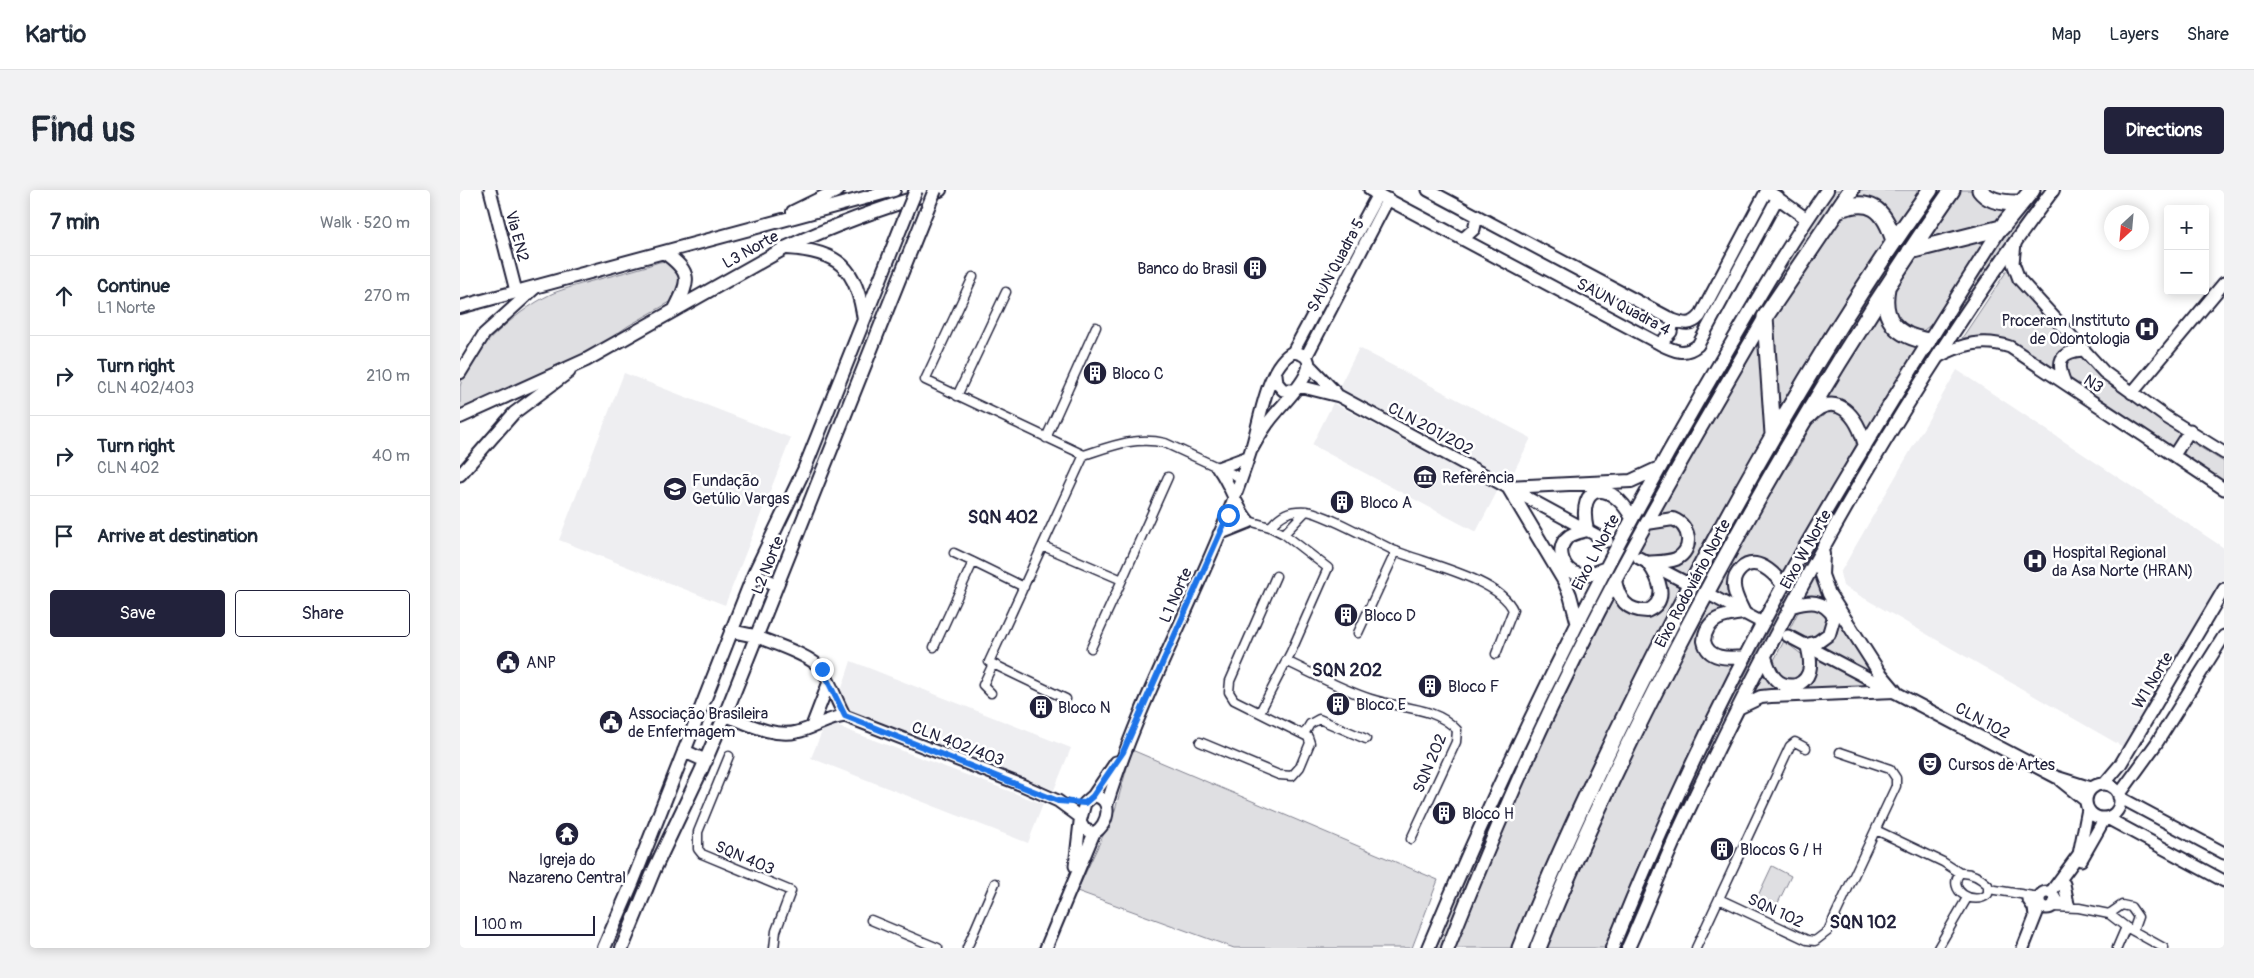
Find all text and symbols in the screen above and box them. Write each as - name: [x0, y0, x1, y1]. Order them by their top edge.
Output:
- text: Kartio: [25, 20, 86, 49]
- text: Map: [2052, 23, 2081, 46]
- text: Layers: [2109, 23, 2159, 46]
- text: Share: [2187, 23, 2229, 46]
- button: Directions: [2104, 107, 2224, 154]
- text: Find us: [30, 108, 135, 152]
- north arrow: [2104, 205, 2149, 250]
- map controls: [2164, 205, 2209, 295]
- button: +: [2164, 205, 2209, 250]
- text: 7 min: [50, 209, 100, 236]
- street label: Via EN2: [501, 209, 533, 264]
- text: Walk · 520 m: [320, 213, 410, 233]
- street label: SAUN Quadra 5: [1303, 215, 1369, 316]
- street label: L3 Norte: [719, 226, 782, 273]
- button: −: [2164, 250, 2209, 295]
- building icon: Banco do Brasil: [1242, 255, 1268, 281]
- place label: Banco do Brasil: [1137, 259, 1238, 279]
- text: Continue: [97, 274, 170, 298]
- street label: SAUN Quadra 4: [1573, 274, 1674, 340]
- icon: ahead: [50, 282, 78, 310]
- text: 270 m: [364, 286, 410, 306]
- text: L1 Norte: [97, 298, 155, 318]
- place label: Proceram Instituto de Odontologia: [2001, 311, 2130, 349]
- hospital icon: Proceram Instituto de Odontologia: [2134, 316, 2160, 342]
- text: Turn right: [97, 354, 175, 378]
- building icon: Bloco C: [1082, 360, 1108, 386]
- icon: right: [50, 362, 78, 390]
- place label: Bloco C: [1112, 364, 1164, 384]
- text: 210 m: [366, 366, 410, 386]
- street label: N3: [2080, 370, 2107, 398]
- text: CLN 402/403: [97, 378, 194, 398]
- street label: CLN 201/202: [1384, 398, 1477, 460]
- text: Turn right: [97, 434, 175, 458]
- icon: right: [50, 442, 78, 470]
- text: 40 m: [372, 446, 410, 466]
- text: CLN 402: [97, 458, 159, 478]
- museum icon: Referência: [1412, 464, 1438, 490]
- place label: Referência: [1442, 468, 1514, 488]
- place label: Fundação Getúlio Vargas: [692, 471, 789, 509]
- school or university icon: Fundação Getúlio Vargas: [662, 476, 688, 502]
- building icon: Bloco A: [1329, 489, 1355, 515]
- place label: Bloco A: [1360, 493, 1412, 513]
- route start: [1217, 504, 1240, 527]
- district label: SQN 402: [968, 506, 1038, 529]
- street label: Eixo W Norte: [1776, 506, 1836, 593]
- street label: Eixo L Norte: [1568, 511, 1624, 594]
- street label: Eixo Rodoviário Norte: [1651, 516, 1735, 651]
- icon: arrive: [50, 522, 78, 550]
- text: Arrive at destination: [97, 524, 258, 548]
- street label: L2 Norte: [747, 533, 789, 597]
- place label: Hospital Regional da Asa Norte (HRAN): [2052, 543, 2193, 581]
- hospital icon: Hospital Regional da Asa Norte (HRAN): [2022, 548, 2048, 574]
- street label: L1 Norte: [1155, 565, 1197, 626]
- button: Save: [50, 590, 225, 637]
- button: Share: [235, 590, 410, 637]
- building icon: Bloco D: [1333, 602, 1359, 628]
- place label: Bloco D: [1364, 606, 1416, 626]
- street label: W1 Norte: [2128, 648, 2178, 713]
- public building icon: ANP: [495, 649, 521, 675]
- place label: ANP: [526, 653, 556, 673]
- route end: [811, 658, 834, 681]
- district label: SQN 202: [1312, 659, 1382, 682]
- building icon: Bloco F: [1417, 673, 1443, 699]
- place label: Bloco F: [1448, 677, 1500, 697]
- building icon: Bloco E: [1325, 691, 1351, 717]
- building icon: Bloco N: [1028, 694, 1054, 720]
- place label: Bloco E: [1356, 695, 1406, 715]
- place label: Bloco N: [1058, 698, 1110, 718]
- street label: CLN 102: [1952, 698, 2013, 744]
- place label: Associação Brasileira de Enfermagem: [628, 704, 768, 742]
- public building icon: Associação Brasileira de Enfermagem: [598, 709, 624, 735]
- street label: CLN 402/403: [909, 717, 1007, 771]
- street label: SQN 202: [1409, 731, 1451, 796]
- theatre icon: Cursos de Artes: [1917, 751, 1943, 777]
- place label: Cursos de Artes: [1948, 755, 2055, 775]
- building icon: Bloco H: [1431, 800, 1457, 826]
- place label: Bloco H: [1462, 804, 1514, 824]
- temple icon: Igreja do Nazareno Central: [554, 821, 580, 847]
- street label: SQN 403: [712, 836, 777, 879]
- building icon: Blocos G / H: [1709, 836, 1735, 862]
- place label: Blocos G / H: [1740, 840, 1822, 860]
- place label: Igreja do Nazareno Central: [508, 850, 626, 888]
- street label: SQN 102: [1744, 889, 1807, 933]
- district label: SQN 102: [1830, 911, 1896, 934]
- scale bar: [475, 913, 595, 936]
- text: 100 m: [482, 916, 522, 933]

